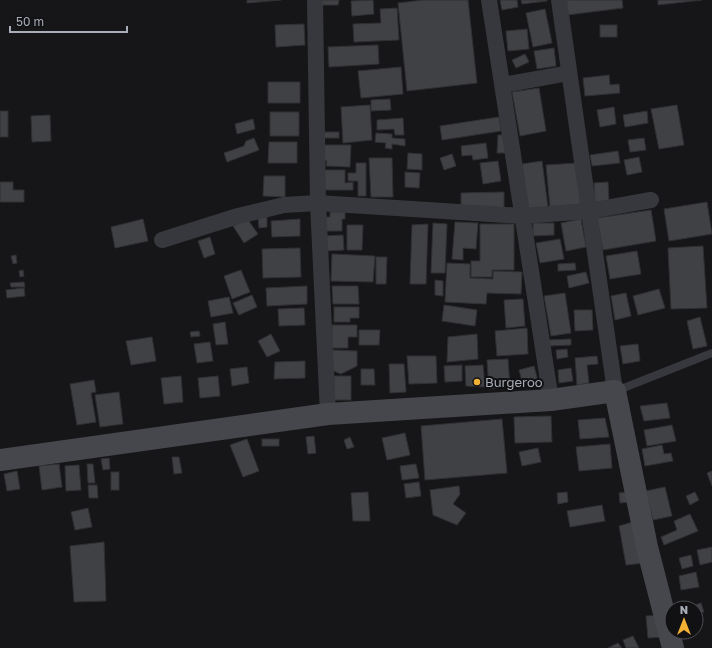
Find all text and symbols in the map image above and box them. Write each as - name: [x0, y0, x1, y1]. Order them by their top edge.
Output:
- scale bar: [10, 8, 127, 34]
- text: 50 m: [16, 14, 44, 29]
- place label: Burgeroo: [485, 374, 543, 390]
- marker: Burgeroo: [472, 377, 482, 387]
- north arrow: [664, 600, 704, 640]
- text: N: [680, 603, 688, 616]

